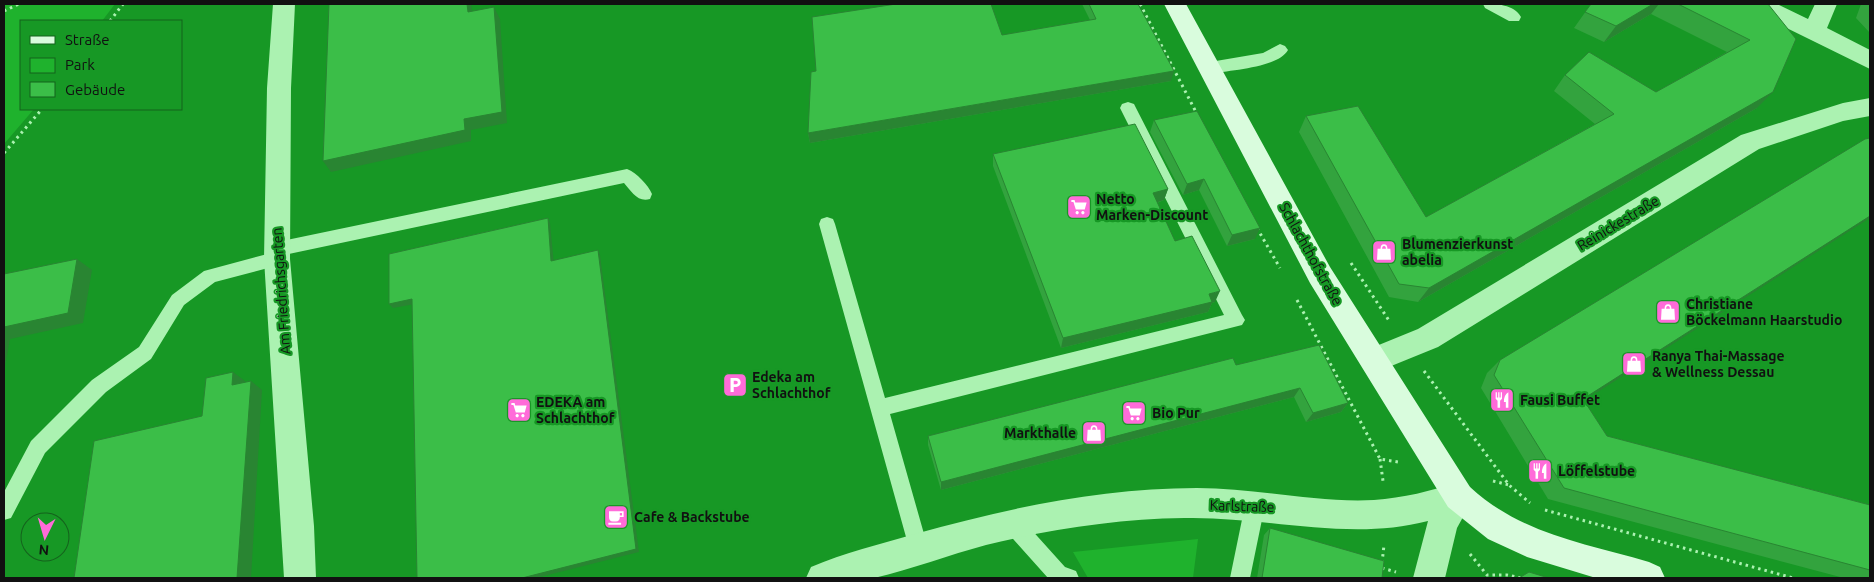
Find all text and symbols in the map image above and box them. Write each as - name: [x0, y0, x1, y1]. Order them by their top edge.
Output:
- legend: [20, 20, 182, 110]
- text: Straße: [65, 31, 109, 48]
- text: Park: [65, 56, 95, 73]
- text: Gebäude: [65, 81, 125, 98]
- place label: Netto Marken-Discount: [1096, 191, 1208, 223]
- street label: Reinickestraße: [1574, 192, 1662, 254]
- supermarket icon: Netto Marken-Discount: [1066, 194, 1092, 220]
- street label: Schlachthofstraße: [1276, 200, 1346, 308]
- street label: Am Friedrichsgarten: [269, 227, 293, 355]
- place label: Blumenzierkunst abelia: [1402, 236, 1513, 268]
- shop icon: Blumenzierkunst abelia: [1371, 239, 1397, 265]
- place label: Christiane Böckelmann Haarstudio: [1686, 296, 1842, 328]
- shop icon: Christiane Böckelmann Haarstudio: [1655, 299, 1681, 325]
- place label: Ranya Thai-Massage & Wellness Dessau: [1652, 348, 1785, 380]
- shop icon: Ranya Thai-Massage & Wellness Dessau: [1621, 351, 1647, 377]
- place label: Edeka am Schlachthof: [752, 369, 831, 401]
- parking icon: Edeka am Schlachthof: [722, 372, 748, 398]
- restaurant icon: Fausi Buffet: [1489, 387, 1515, 413]
- place label: Fausi Buffet: [1520, 392, 1600, 408]
- place label: EDEKA am Schlachthof: [536, 394, 615, 426]
- supermarket icon: EDEKA am Schlachthof: [506, 397, 532, 423]
- supermarket icon: Bio Pur: [1121, 400, 1147, 426]
- place label: Bio Pur: [1152, 405, 1200, 421]
- shop icon: Markthalle: [1081, 420, 1107, 446]
- place label: Markthalle: [1004, 425, 1076, 441]
- restaurant icon: Löffelstube: [1527, 458, 1553, 484]
- place label: Löffelstube: [1558, 463, 1635, 479]
- street label: Karlstraße: [1209, 497, 1275, 515]
- cafe icon: Cafe & Backstube: [603, 504, 629, 530]
- place label: Cafe & Backstube: [634, 509, 750, 525]
- north arrow: [20, 512, 70, 562]
- text: N: [38, 542, 50, 558]

